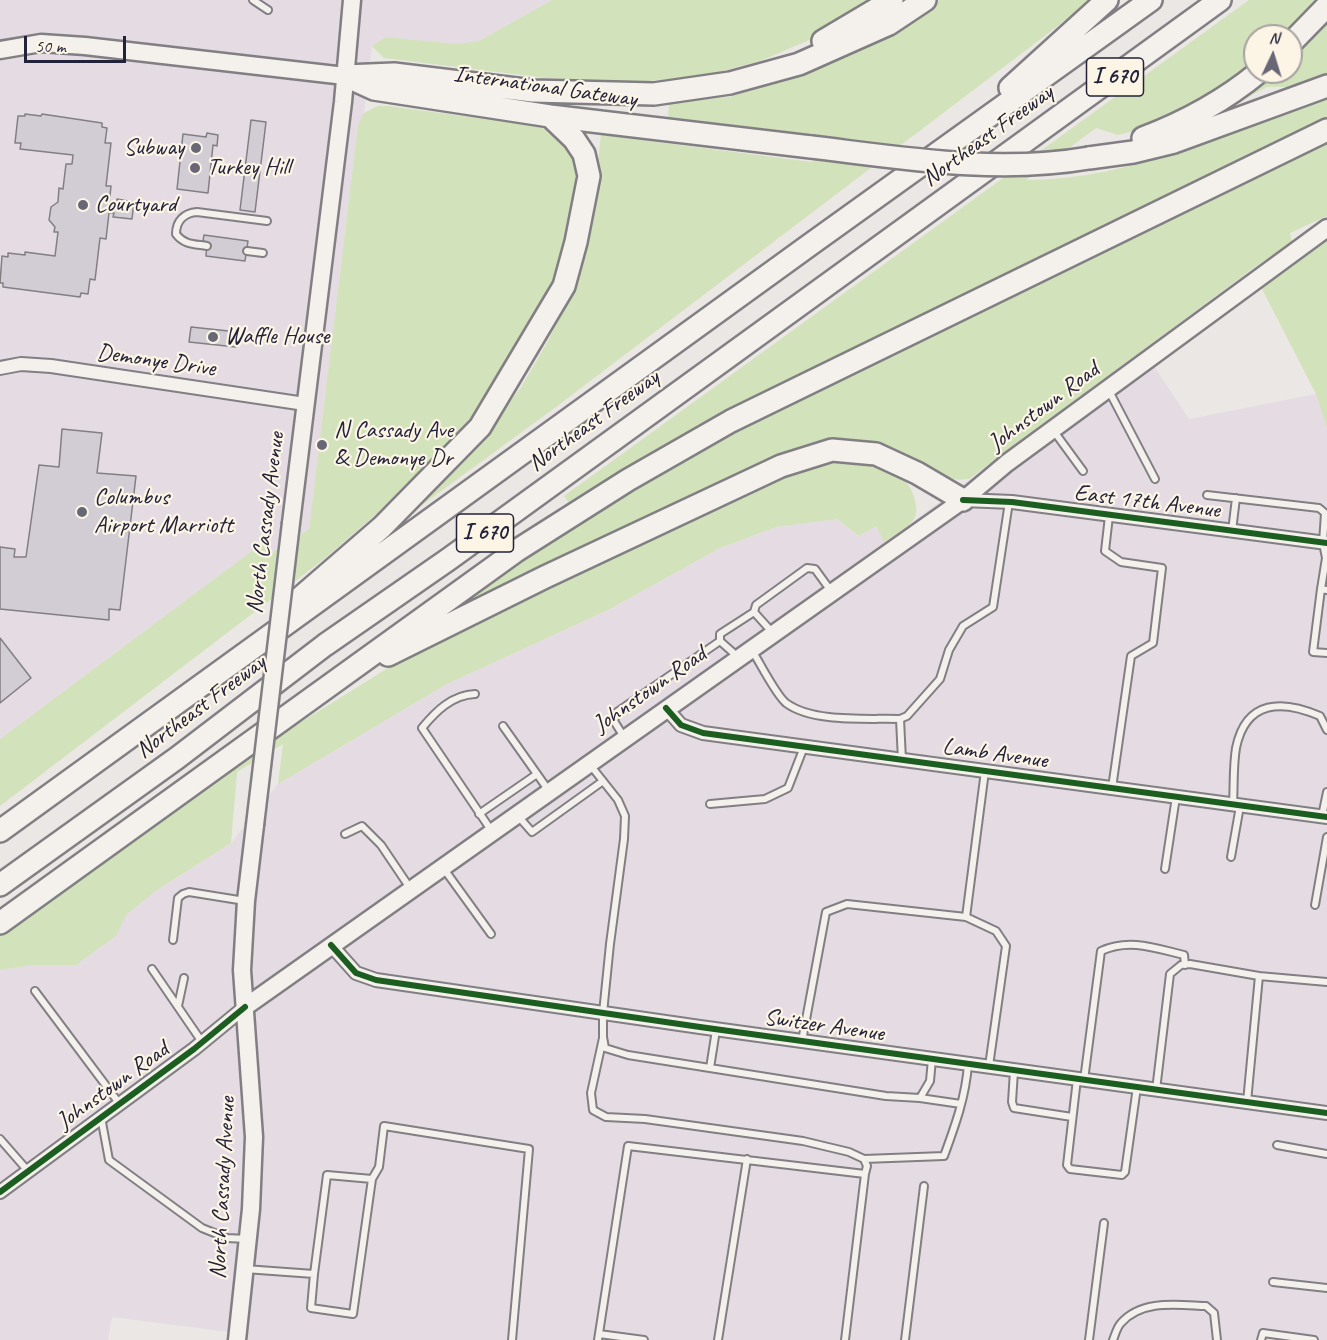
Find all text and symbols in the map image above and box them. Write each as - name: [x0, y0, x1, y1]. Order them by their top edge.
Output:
- scale bar: [27, 24, 129, 62]
- north arrow: [1243, 24, 1303, 84]
- text: N: [1268, 28, 1280, 48]
- text: 50 m: [35, 35, 66, 57]
- road number: I 670: [1086, 58, 1144, 96]
- street label: International Gateway: [452, 60, 638, 114]
- street label: Northeast Freeway: [917, 79, 1059, 193]
- place label: Subway: [124, 134, 184, 162]
- marker: Subway: [189, 141, 203, 155]
- place label: Turkey Hill: [207, 154, 290, 182]
- marker: Turkey Hill: [188, 161, 202, 175]
- place label: Courtyard: [95, 191, 176, 219]
- marker: Courtyard: [76, 198, 90, 212]
- place label: Waffle House: [225, 323, 329, 351]
- marker: Waffle House: [206, 330, 220, 344]
- street label: Demonye Drive: [95, 338, 217, 384]
- street label: Johnstown Road: [983, 356, 1105, 458]
- street label: Northeast Freeway: [523, 364, 665, 478]
- place label: N Cassady Ave & Demonye Dr: [334, 417, 453, 473]
- street label: North Cassady Avenue: [241, 431, 291, 615]
- marker: N Cassady Ave & Demonye Dr: [315, 438, 329, 452]
- street label: East 17th Avenue: [1073, 479, 1221, 525]
- place label: Columbus Airport Marriott: [94, 484, 233, 540]
- marker: Columbus Airport Marriott: [75, 505, 89, 519]
- road number: I 670: [456, 514, 514, 552]
- street label: Johnstown Road: [588, 641, 712, 739]
- street label: Northeast Freeway: [130, 649, 272, 765]
- street label: Lamb Avenue: [941, 732, 1049, 776]
- street label: Switzer Avenue: [762, 1003, 886, 1049]
- street label: Johnstown Road: [51, 1036, 175, 1136]
- street label: North Cassady Avenue: [204, 1096, 242, 1280]

